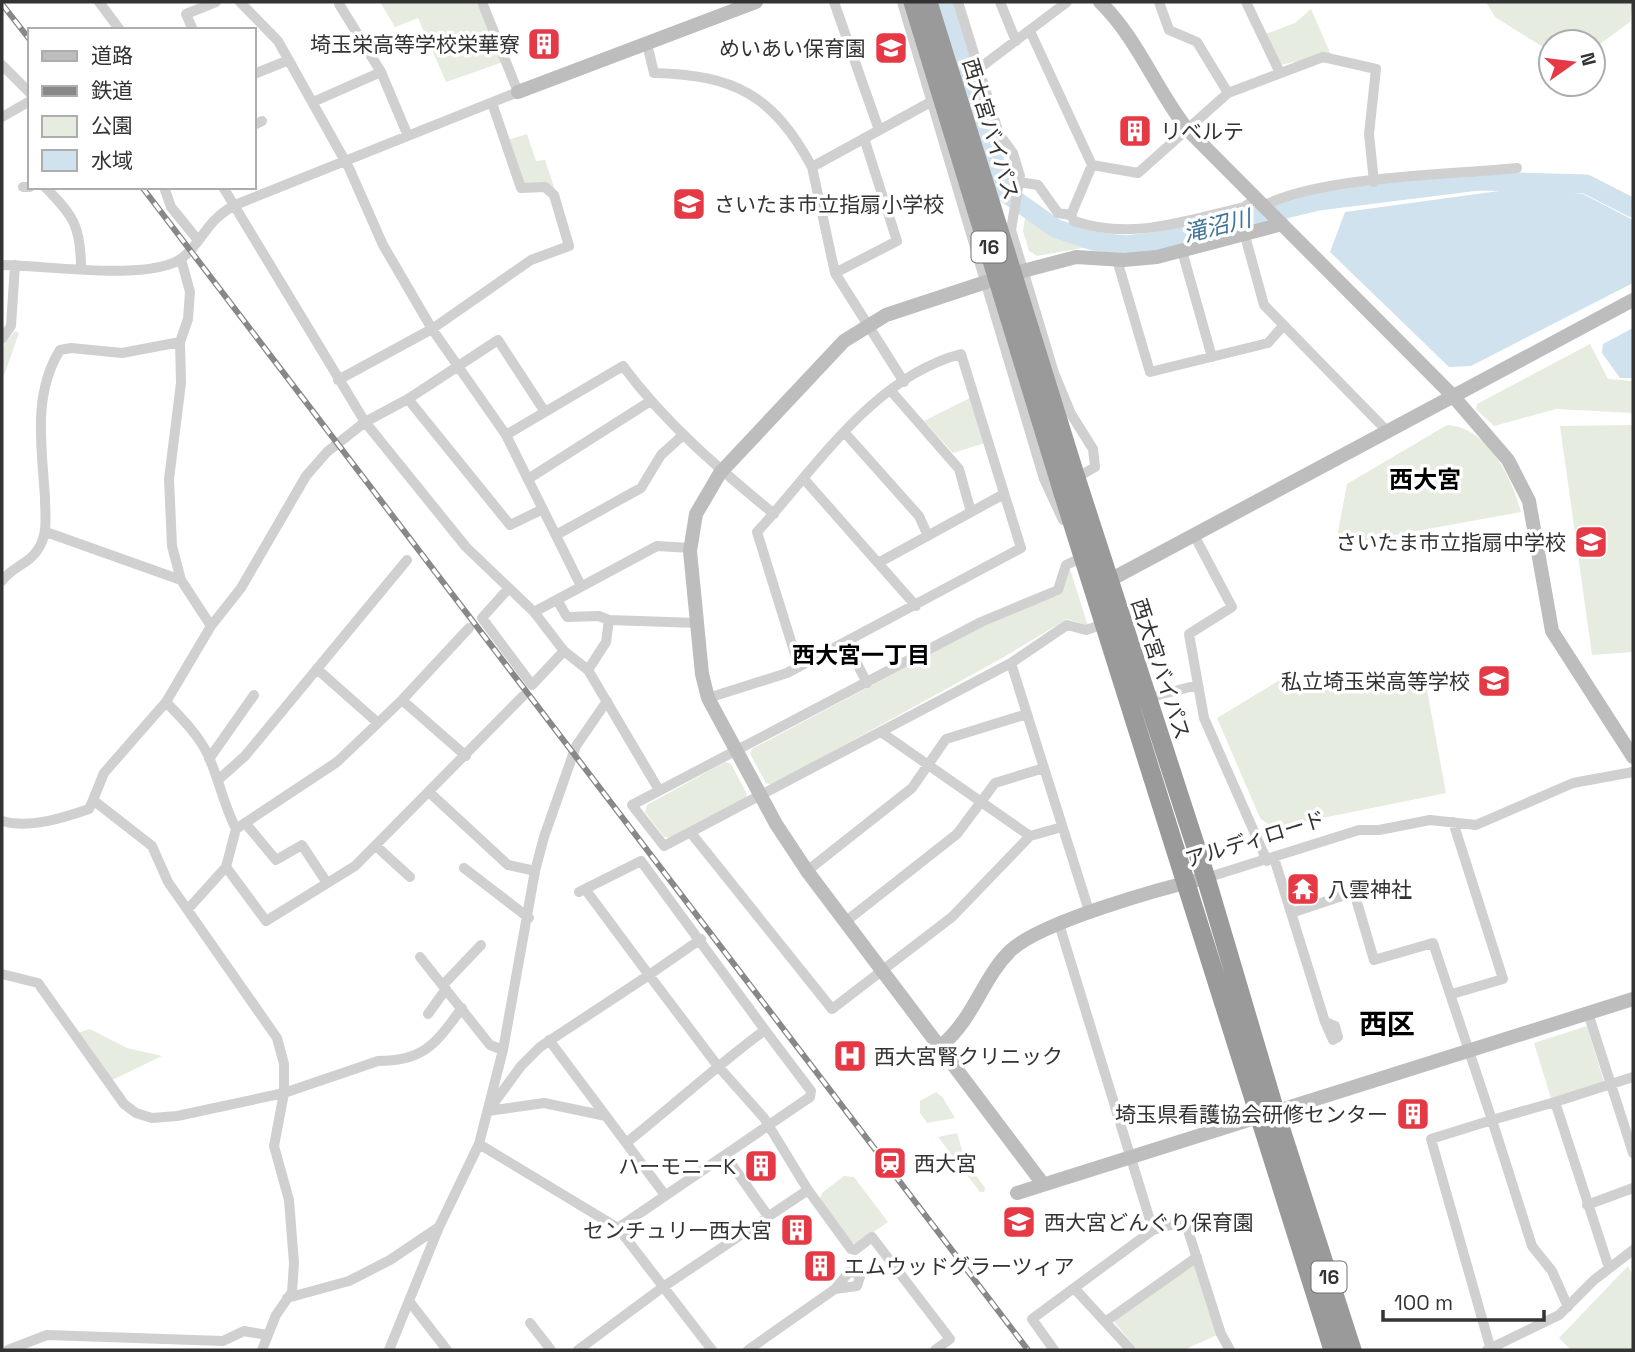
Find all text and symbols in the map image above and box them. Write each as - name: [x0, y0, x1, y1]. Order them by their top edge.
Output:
- building icon: 埼玉栄高等学校栄華寮: [525, 25, 563, 63]
- legend: [28, 28, 256, 189]
- north arrow: [1537, 28, 1607, 98]
- school or university icon: めいあい保育園: [872, 29, 910, 67]
- place label: 埼玉栄高等学校栄華寮: [310, 31, 520, 58]
- place label: めいあい保育園: [719, 35, 866, 62]
- text: 道路: [91, 42, 133, 69]
- text: N: [1574, 50, 1602, 68]
- street label: 西大宮バイパス: [957, 55, 1025, 203]
- text: 鉄道: [91, 77, 133, 104]
- text: 公園: [91, 112, 133, 139]
- building icon: リベルテ: [1116, 112, 1154, 150]
- place label: リベルテ: [1160, 118, 1244, 145]
- text: 水域: [91, 147, 133, 174]
- school or university icon: さいたま市立指扇小学校: [670, 185, 708, 223]
- place label: さいたま市立指扇小学校: [714, 191, 944, 218]
- water label: 滝沼川: [1180, 202, 1257, 249]
- road number: 16: [972, 232, 1006, 262]
- district label: 西大宮: [1389, 464, 1461, 495]
- school or university icon: さいたま市立指扇中学校: [1572, 523, 1610, 561]
- place label: さいたま市立指扇中学校: [1336, 529, 1566, 556]
- street label: 西大宮バイパス: [1126, 595, 1196, 743]
- district label: 西大宮一丁目: [792, 640, 930, 670]
- school or university icon: 私立埼玉栄高等学校: [1475, 662, 1513, 700]
- place label: 私立埼玉栄高等学校: [1281, 668, 1470, 695]
- street label: アルディロード: [1182, 805, 1328, 873]
- temple icon: 八雲神社: [1284, 870, 1322, 908]
- place label: 八雲神社: [1328, 876, 1412, 903]
- district label: 西区: [1359, 1006, 1415, 1042]
- hospital icon: 西大宮腎クリニック: [831, 1037, 869, 1075]
- place label: 西大宮腎クリニック: [874, 1043, 1063, 1070]
- building icon: 埼玉県看護協会研修センター: [1394, 1095, 1432, 1133]
- place label: 埼玉県看護協会研修センター: [1115, 1101, 1388, 1128]
- station icon: 西大宮: [871, 1144, 909, 1182]
- building icon: ハーモニーK: [742, 1147, 780, 1185]
- place label: 西大宮: [914, 1150, 977, 1177]
- place label: ハーモニーK: [618, 1153, 736, 1180]
- school or university icon: 西大宮どんぐり保育園: [1000, 1203, 1038, 1241]
- place label: 西大宮どんぐり保育園: [1044, 1209, 1254, 1236]
- building icon: センチュリー西大宮: [778, 1211, 816, 1249]
- place label: センチュリー西大宮: [583, 1217, 772, 1244]
- building icon: エムウッドグラーツィア: [801, 1247, 839, 1285]
- place label: エムウッドグラーツィア: [844, 1253, 1075, 1280]
- road number: 16: [1312, 1261, 1346, 1292]
- scale bar: [1383, 1278, 1544, 1322]
- text: 100 m: [1394, 1289, 1453, 1316]

